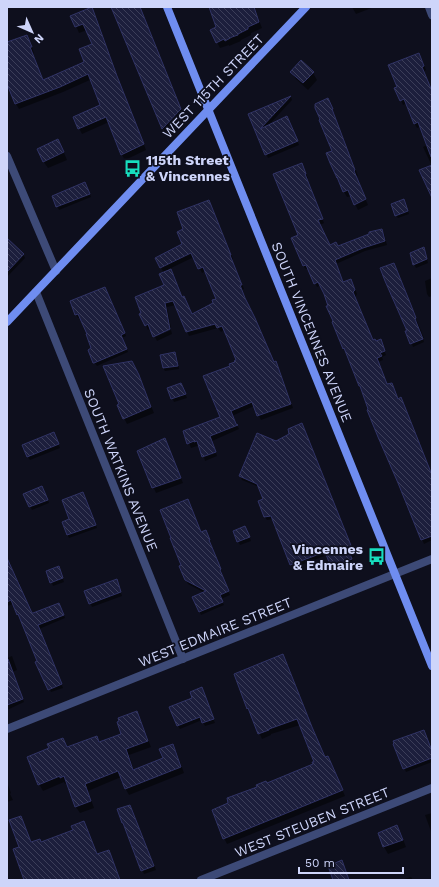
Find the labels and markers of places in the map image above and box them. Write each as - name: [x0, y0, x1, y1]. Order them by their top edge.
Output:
- place label: 115th Street & Vincennes: [146, 152, 230, 184]
- bus stop icon: 115th Street & Vincennes: [123, 158, 143, 178]
- place label: Vincennes & Edmaire: [292, 541, 364, 573]
- bus stop icon: Vincennes & Edmaire: [366, 547, 386, 567]

